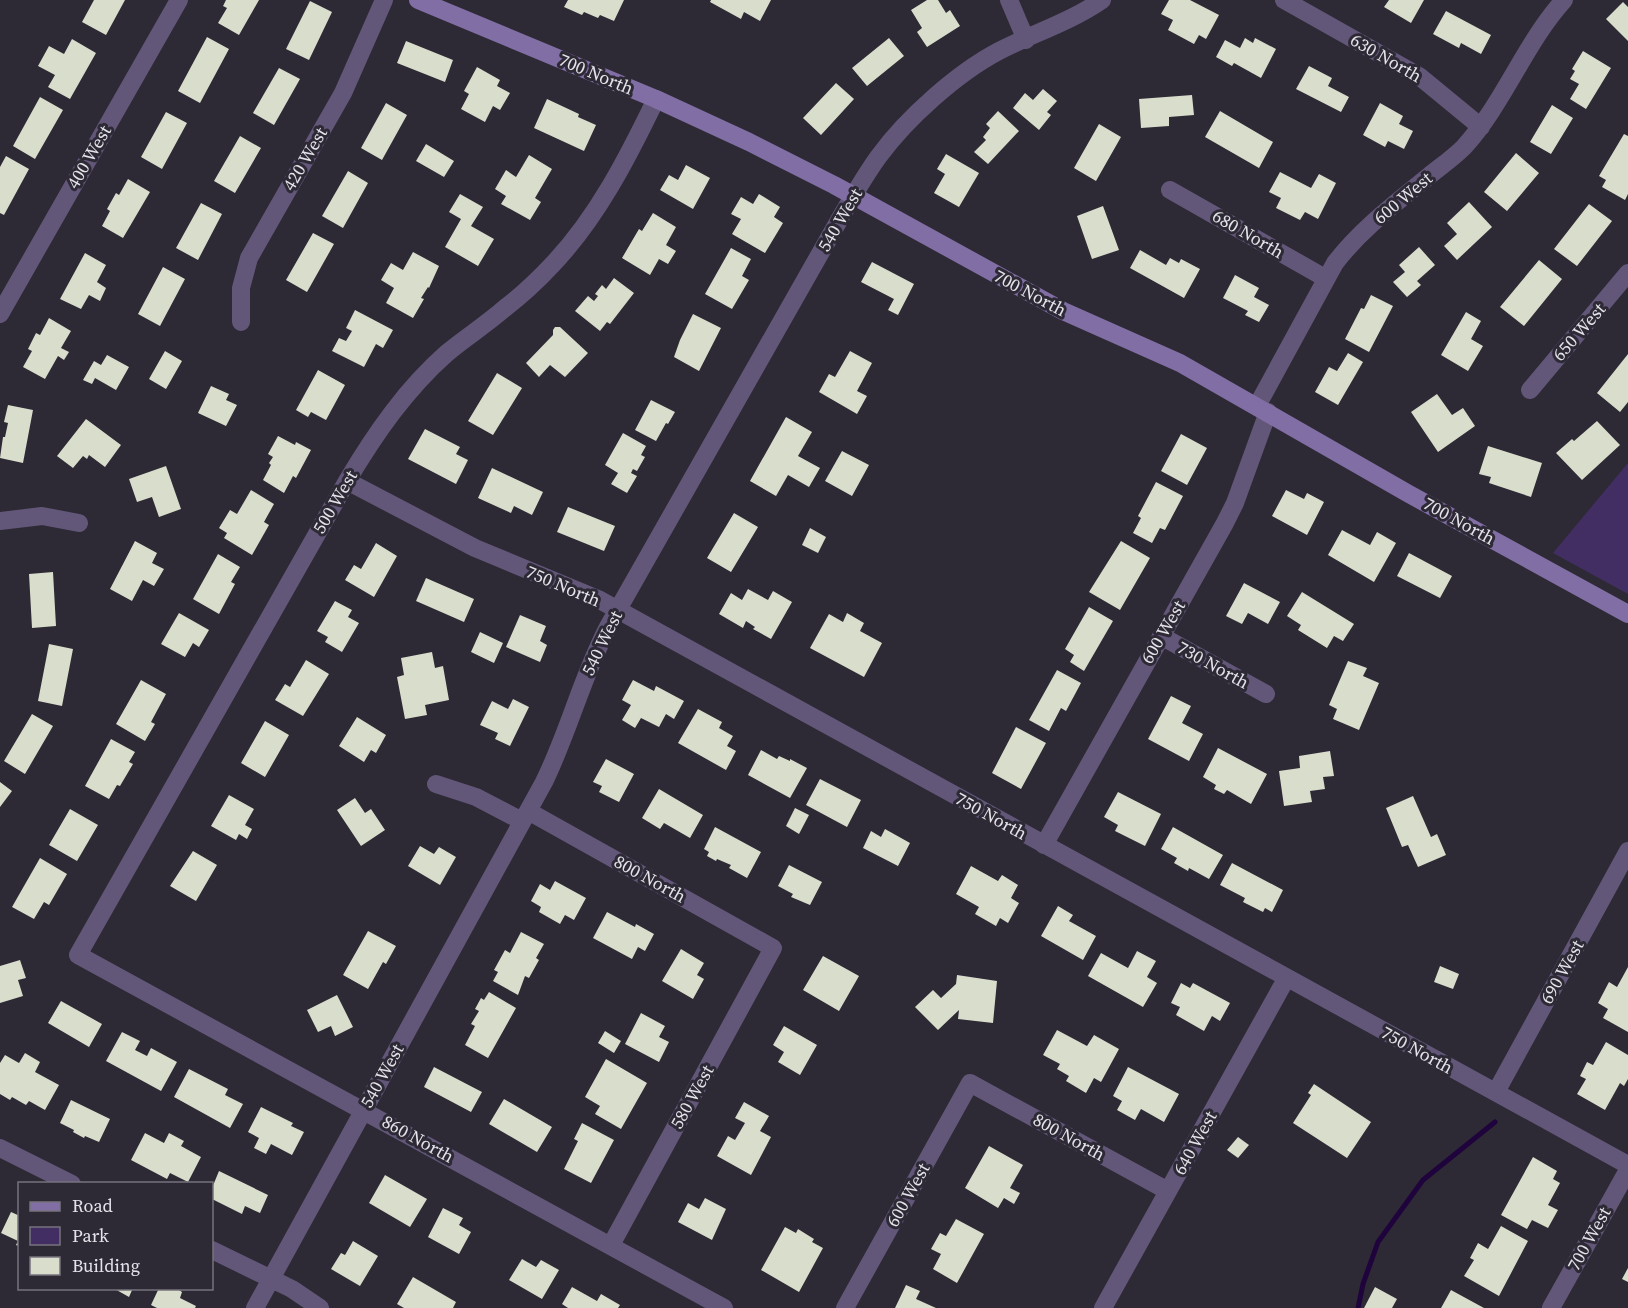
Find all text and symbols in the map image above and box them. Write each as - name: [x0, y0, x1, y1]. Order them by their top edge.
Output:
- street label: 630 North: [1346, 27, 1427, 88]
- street label: 700 North: [555, 47, 637, 100]
- street label: 400 West: [60, 120, 117, 193]
- street label: 420 West: [276, 122, 333, 195]
- street label: 600 West: [1368, 166, 1437, 230]
- street label: 540 West: [811, 183, 868, 256]
- street label: 680 North: [1208, 203, 1289, 264]
- street label: 700 North: [990, 263, 1071, 322]
- street label: 650 West: [1546, 297, 1611, 366]
- street label: 500 West: [306, 465, 363, 538]
- street label: 700 North: [1419, 491, 1500, 551]
- street label: 750 North: [522, 559, 604, 612]
- street label: 600 West: [1134, 595, 1191, 668]
- street label: 540 West: [575, 606, 628, 680]
- street label: 730 North: [1173, 635, 1254, 695]
- street label: 750 North: [951, 786, 1032, 846]
- street label: 800 North: [610, 849, 691, 909]
- street label: 690 West: [1534, 935, 1589, 1008]
- street label: 750 North: [1377, 1020, 1458, 1080]
- street label: 540 West: [354, 1039, 409, 1112]
- street label: 580 West: [664, 1060, 719, 1133]
- street label: 640 West: [1167, 1106, 1222, 1179]
- street label: 800 North: [1029, 1107, 1110, 1167]
- street label: 860 North: [378, 1109, 459, 1169]
- street label: 600 West: [880, 1158, 935, 1231]
- legend: [18, 1182, 213, 1290]
- text: Road: [72, 1193, 113, 1218]
- street label: 700 West: [1561, 1202, 1616, 1275]
- text: Park: [72, 1223, 109, 1248]
- text: Building: [72, 1253, 140, 1278]

